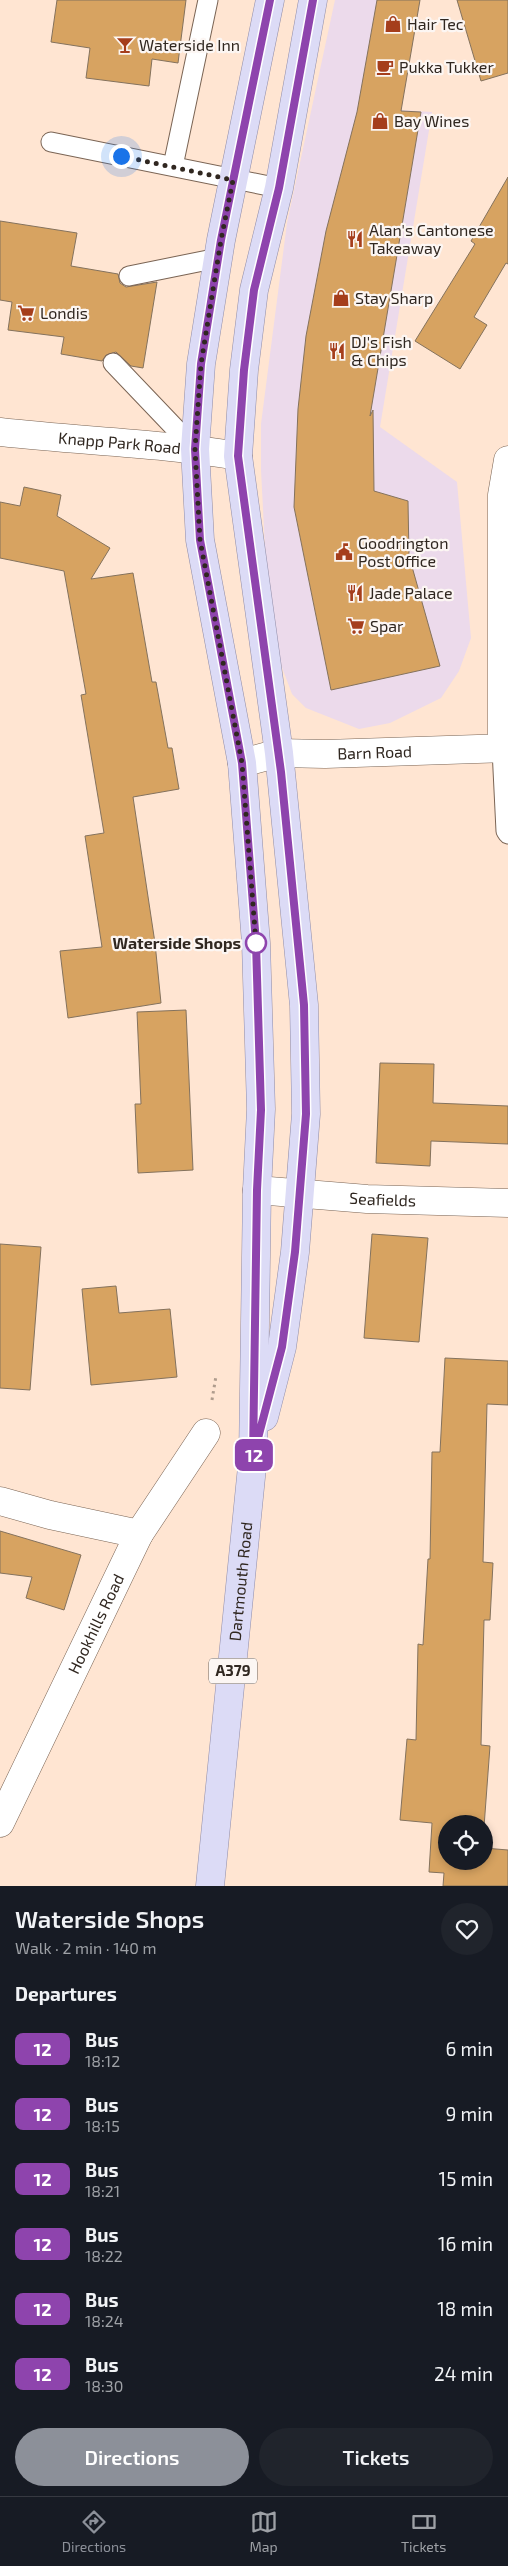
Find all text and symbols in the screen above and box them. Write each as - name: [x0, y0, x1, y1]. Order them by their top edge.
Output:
- shop icon: Hair Tec: [383, 14, 403, 34]
- place label: Hair Tec: [407, 14, 464, 33]
- bar icon: Waterside Inn: [115, 35, 135, 55]
- place label: Waterside Inn: [139, 35, 240, 54]
- cafe icon: Pukka Tukker: [375, 57, 395, 77]
- place label: Pukka Tukker: [399, 57, 494, 76]
- shop icon: Bay Wines: [370, 111, 390, 131]
- place label: Bay Wines: [394, 111, 469, 130]
- your location: [109, 144, 134, 169]
- place label: Alan's Cantonese Takeaway: [369, 220, 494, 257]
- restaurant icon: Alan's Cantonese Takeaway: [345, 229, 365, 249]
- shop icon: Stay Sharp: [331, 288, 351, 308]
- place label: Stay Sharp: [355, 288, 433, 307]
- supermarket icon: Londis: [16, 303, 36, 323]
- place label: Londis: [40, 303, 88, 322]
- place label: DJ's Fish & Chips: [351, 332, 412, 369]
- restaurant icon: DJ's Fish & Chips: [327, 341, 347, 361]
- street label: Knapp Park Road: [58, 428, 182, 457]
- place label: Goodrington Post Office: [358, 533, 448, 570]
- public building icon: Goodrington Post Office: [334, 542, 354, 562]
- restaurant icon: Jade Palace: [345, 583, 365, 603]
- place label: Jade Palace: [369, 583, 453, 602]
- supermarket icon: Spar: [346, 616, 366, 636]
- place label: Spar: [370, 616, 404, 635]
- street label: Barn Road: [337, 741, 412, 763]
- marker: Waterside Shops: [245, 932, 267, 954]
- place label: Waterside Shops: [113, 933, 241, 952]
- street label: Seafields: [349, 1188, 416, 1209]
- line badge: 12: [232, 1439, 276, 1471]
- text: 12: [245, 1444, 263, 1466]
- street label: Dartmouth Road: [225, 1521, 255, 1642]
- street label: Hookhills Road: [63, 1571, 127, 1677]
- road number: A379: [209, 1658, 257, 1684]
- map controls: [438, 1815, 493, 1870]
- button: locate: [438, 1815, 493, 1870]
- button: heart: [441, 1903, 493, 1955]
- text: Waterside Shops: [15, 1904, 204, 1933]
- text: Walk · 2 min · 140 m: [15, 1938, 157, 1957]
- text: Departures: [15, 1982, 117, 2005]
- text: Bus: [85, 2028, 119, 2051]
- text: 6 min: [445, 2037, 493, 2060]
- text: 12: [33, 2038, 52, 2060]
- text: 18:12: [85, 2051, 120, 2070]
- text: Bus: [85, 2093, 119, 2116]
- text: 9 min: [445, 2102, 493, 2125]
- text: 12: [33, 2103, 52, 2125]
- text: 18:15: [85, 2116, 120, 2135]
- text: Bus: [85, 2158, 119, 2181]
- text: 15 min: [439, 2167, 493, 2190]
- text: 12: [33, 2168, 52, 2190]
- text: 18:21: [85, 2181, 120, 2200]
- text: Bus: [85, 2223, 119, 2246]
- text: 16 min: [438, 2232, 493, 2255]
- text: 12: [33, 2233, 52, 2255]
- text: 18:22: [85, 2246, 123, 2265]
- text: Bus: [85, 2288, 119, 2311]
- text: 18 min: [437, 2297, 493, 2320]
- text: 12: [33, 2298, 52, 2320]
- text: 18:24: [85, 2311, 124, 2330]
- text: Bus: [85, 2353, 119, 2376]
- text: 24 min: [434, 2362, 493, 2385]
- text: 12: [33, 2363, 52, 2385]
- text: 18:30: [85, 2376, 123, 2395]
- button: Directions: [15, 2428, 249, 2486]
- button: Tickets: [259, 2428, 493, 2486]
- tab: Directions: [62, 2508, 126, 2555]
- tab: Map: [250, 2508, 278, 2555]
- tab: Tickets: [401, 2508, 446, 2555]

